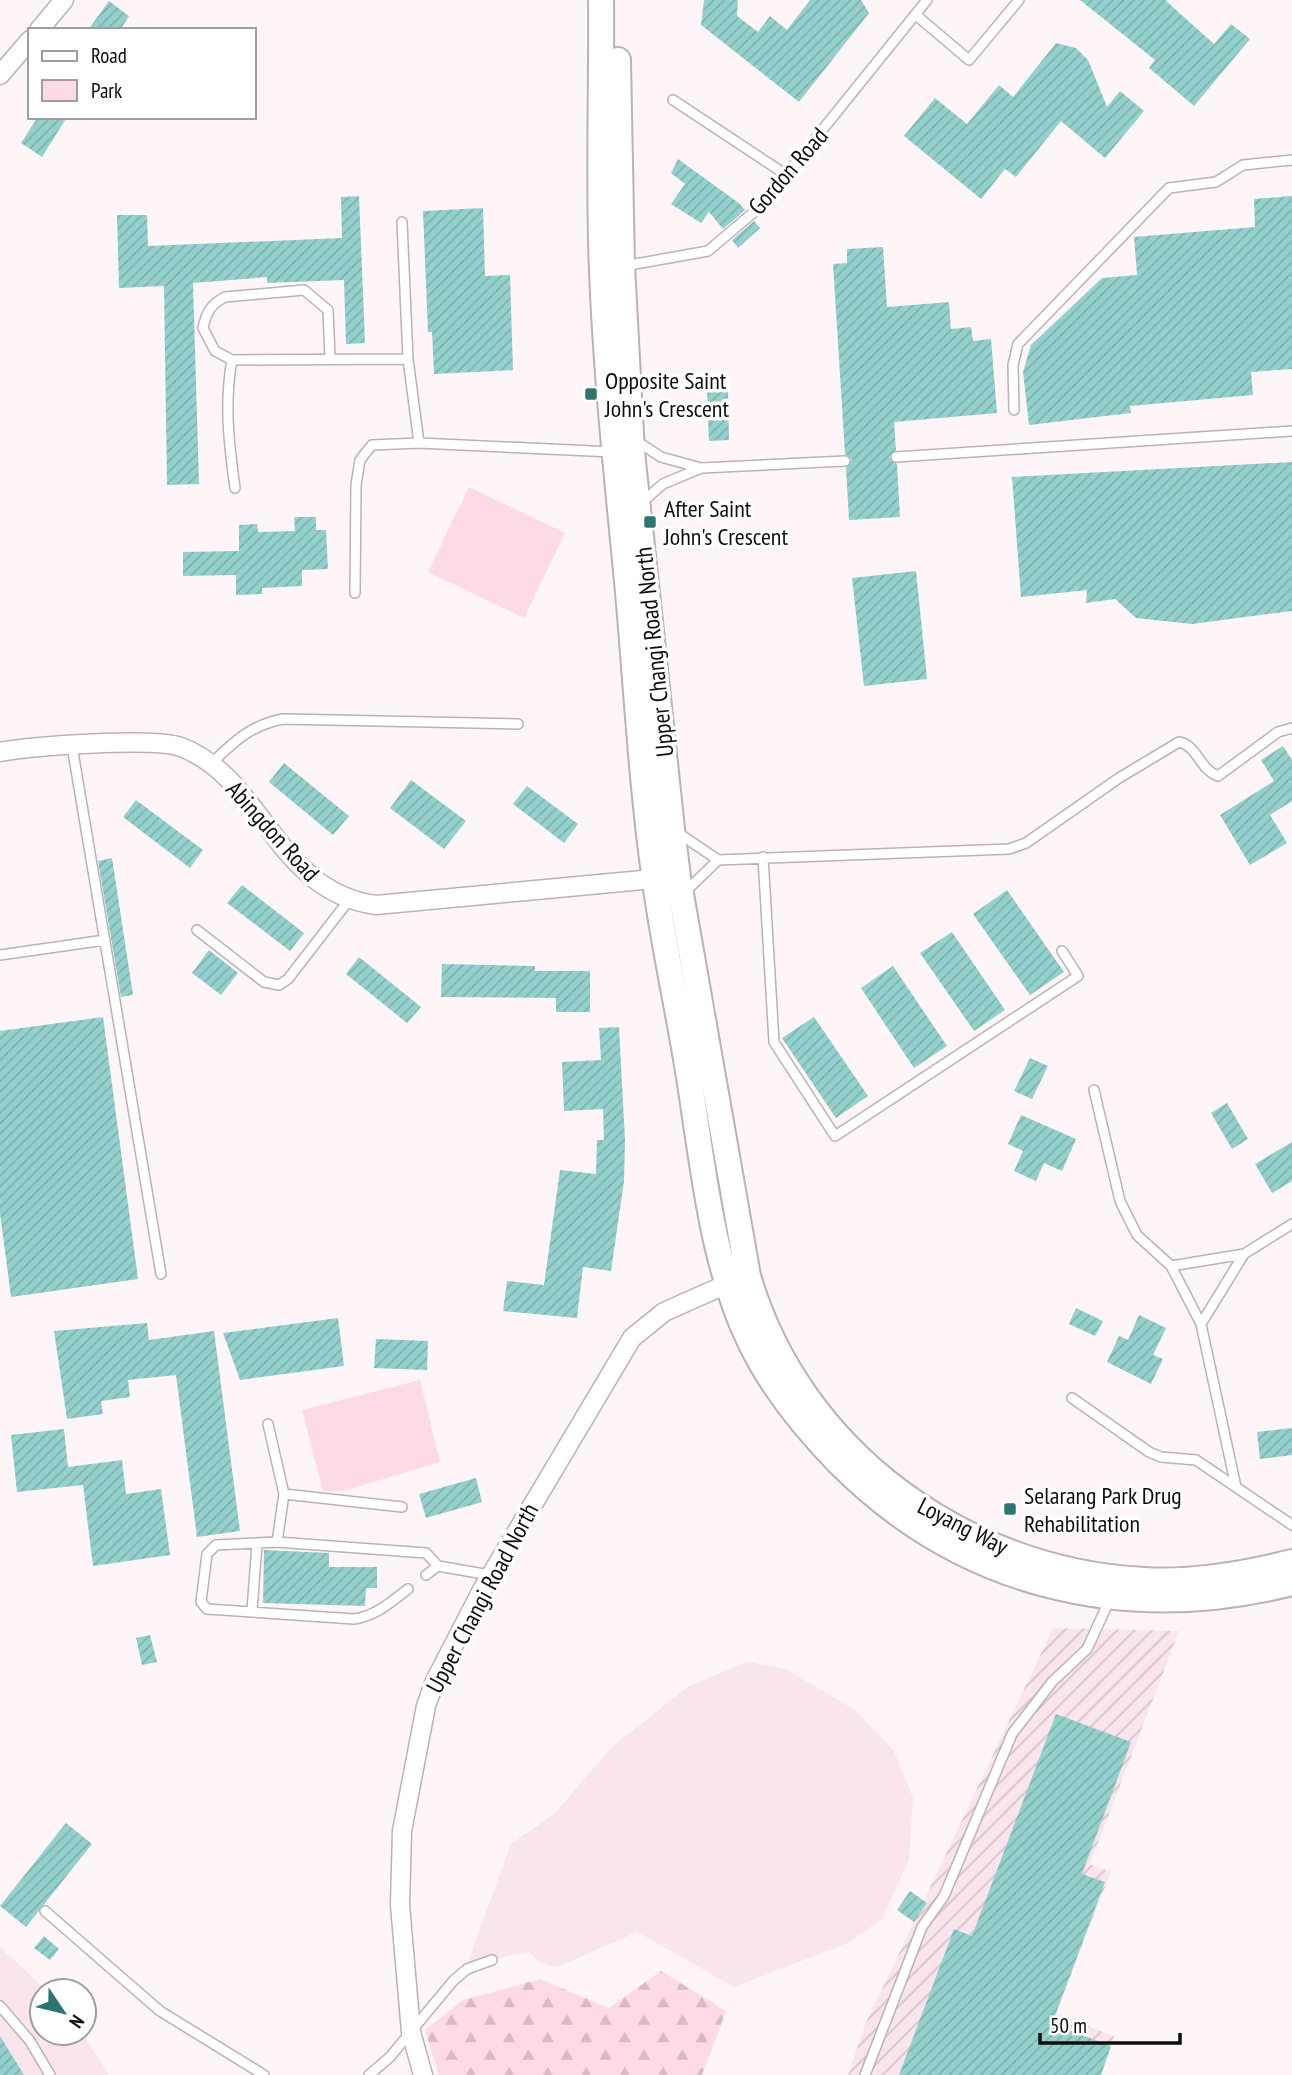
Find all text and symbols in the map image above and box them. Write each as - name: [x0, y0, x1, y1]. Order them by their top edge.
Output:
- legend: [28, 28, 256, 119]
- text: Road: [91, 42, 127, 69]
- text: Park: [91, 77, 122, 104]
- street label: Gordon Road: [742, 121, 834, 221]
- place label: Opposite Saint John's Crescent: [604, 365, 729, 424]
- marker: Opposite Saint John's Crescent: [583, 386, 599, 402]
- place label: After Saint John's Crescent: [663, 493, 788, 552]
- marker: After Saint John's Crescent: [642, 514, 658, 530]
- street label: Upper Changi Road North: [628, 545, 680, 759]
- street label: Abingdon Road: [220, 774, 326, 888]
- place label: Selarang Park Drug Rehabilitation: [1024, 1480, 1182, 1539]
- street label: Loyang Way: [913, 1490, 1013, 1562]
- street label: Upper Changi Road North: [419, 1498, 545, 1698]
- marker: Selarang Park Drug Rehabilitation: [1002, 1501, 1018, 1517]
- north arrow: [28, 1977, 98, 2047]
- scale bar: [1040, 2002, 1180, 2046]
- text: N: [64, 2011, 90, 2033]
- text: 50 m: [1050, 2012, 1087, 2039]

